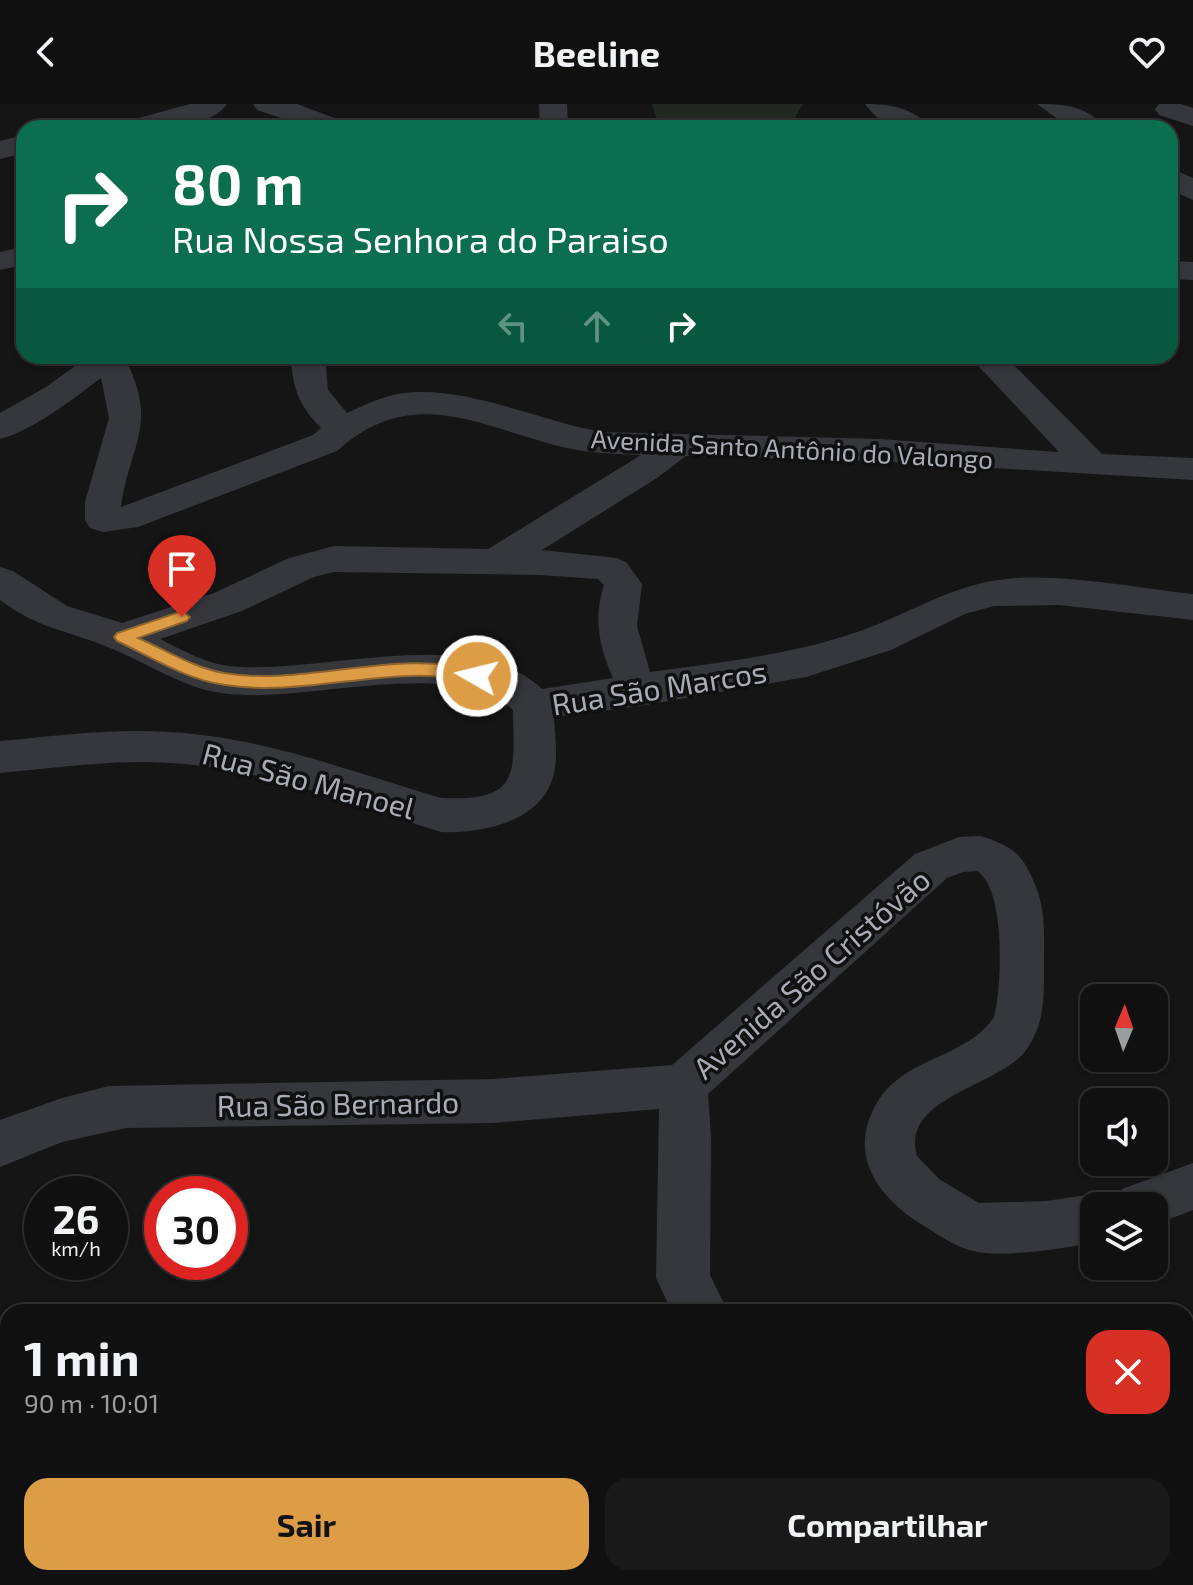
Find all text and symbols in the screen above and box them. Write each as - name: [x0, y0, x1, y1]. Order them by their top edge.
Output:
- icon: back: [24, 30, 68, 74]
- icon: heart: [1125, 30, 1169, 74]
- text: Beeline: [533, 31, 660, 74]
- text: 80 m: [172, 149, 304, 216]
- icon: right: [40, 152, 144, 256]
- text: Rua Nossa Senhora do Paraiso: [172, 217, 669, 260]
- icon: left: [491, 304, 535, 348]
- icon: ahead: [575, 304, 619, 348]
- icon: right: [659, 304, 703, 348]
- street label: Avenida Santo Antônio do Valongo: [590, 422, 994, 474]
- pin: [148, 535, 216, 617]
- icon: arrive: [160, 547, 204, 591]
- position arrow: [435, 634, 519, 718]
- street label: Rua São Marcos: [549, 652, 769, 722]
- street label: Rua São Manoel: [199, 734, 419, 826]
- street label: Avenida São Cristóvão: [685, 861, 937, 1085]
- north arrow: [1080, 984, 1168, 1072]
- map controls: [1080, 984, 1168, 1280]
- street label: Rua São Bernardo: [216, 1083, 460, 1123]
- button: sound: [1080, 1088, 1168, 1176]
- speed limit sign: 30: [144, 1176, 248, 1280]
- button: layers: [1080, 1192, 1168, 1280]
- text: 26: [53, 1194, 99, 1242]
- text: km/h: [51, 1236, 101, 1260]
- text: 1 min: [24, 1328, 140, 1386]
- button: close: [1086, 1330, 1170, 1414]
- text: 90 m · 10:01: [24, 1387, 159, 1418]
- button: Sair: [24, 1478, 589, 1570]
- button: Compartilhar: [605, 1478, 1170, 1570]

